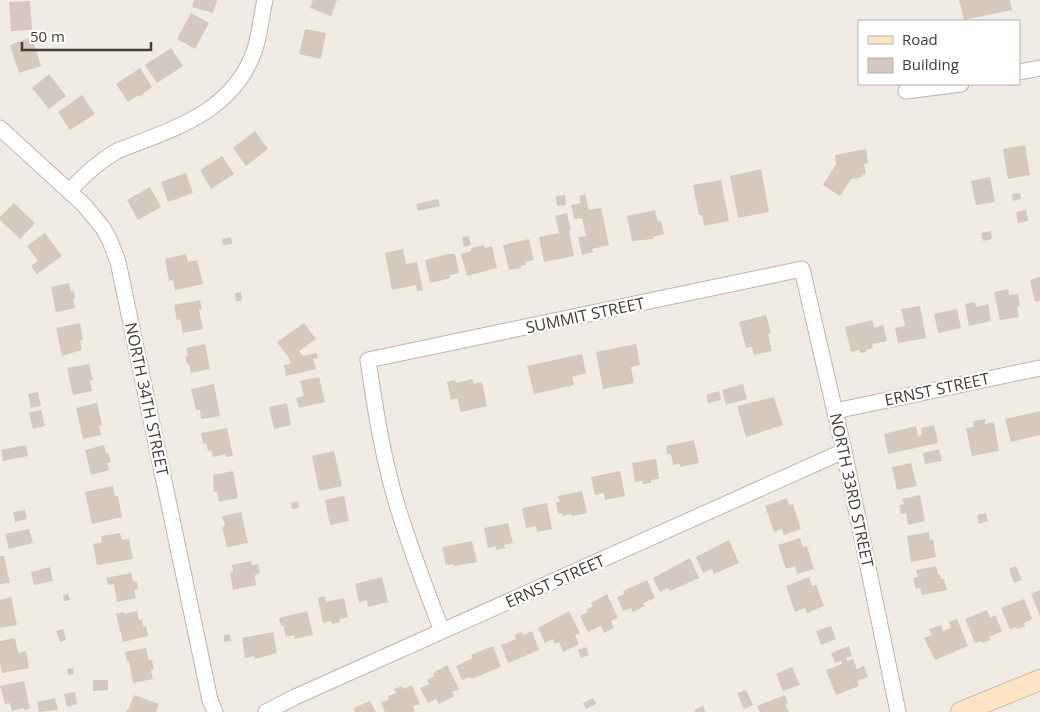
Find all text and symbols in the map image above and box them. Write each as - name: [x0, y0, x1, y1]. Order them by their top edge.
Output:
- scale bar: [22, 20, 151, 52]
- legend: [858, 20, 1020, 85]
- text: 50 m: [30, 26, 65, 46]
- text: Road: [902, 29, 938, 49]
- text: Building: [902, 54, 959, 74]
- street label: SUMMIT STREET: [524, 292, 647, 338]
- street label: NORTH 34TH STREET: [120, 320, 174, 478]
- street label: ERNST STREET: [883, 367, 992, 411]
- street label: NORTH 33RD STREET: [825, 411, 879, 569]
- street label: ERNST STREET: [502, 549, 608, 613]

